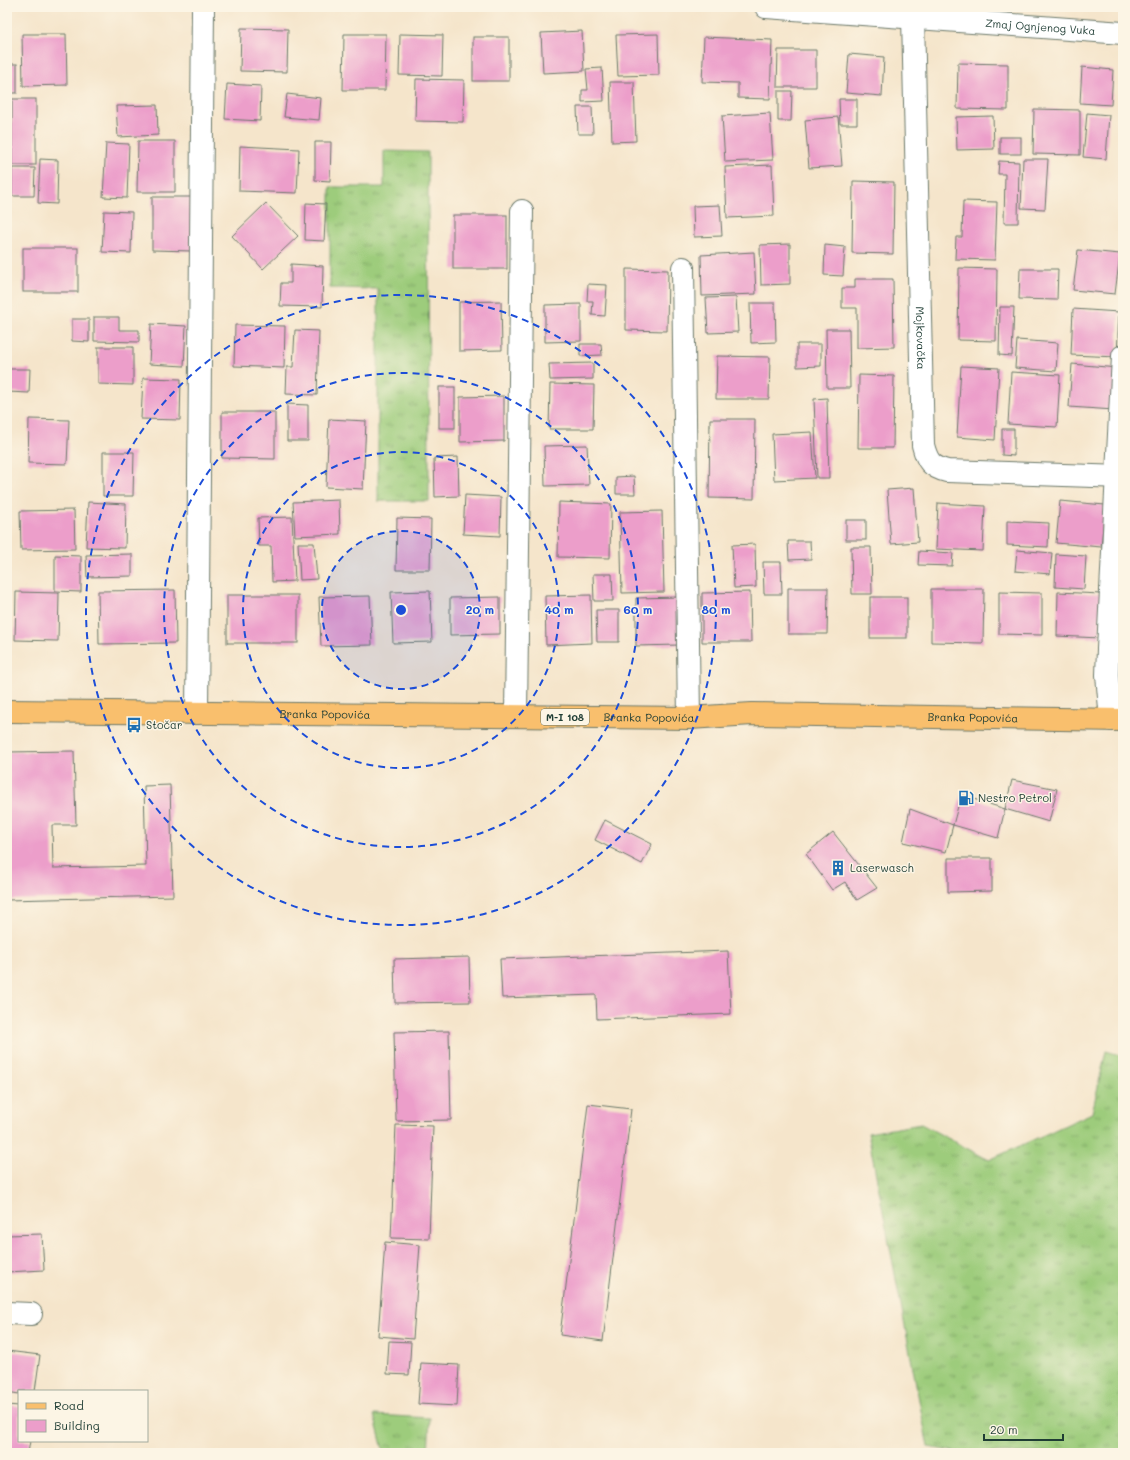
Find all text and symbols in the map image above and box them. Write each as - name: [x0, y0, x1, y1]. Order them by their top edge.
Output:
- street label: Zmaj Ognjenog Vuka: [985, 15, 1096, 38]
- street label: Mojkovačka: [913, 306, 929, 370]
- text: 20 m: [466, 601, 494, 617]
- text: 40 m: [544, 601, 574, 617]
- text: 60 m: [624, 601, 652, 617]
- text: 80 m: [701, 601, 731, 617]
- centre of rings: [394, 603, 408, 617]
- street label: Branka Popovića: [280, 706, 371, 722]
- road number: M-I 108: [541, 709, 589, 725]
- street label: Branka Popovića: [604, 709, 695, 725]
- street label: Branka Popovića: [927, 709, 1018, 725]
- bus stop icon: Stočar: [125, 716, 143, 734]
- place label: Stočar: [146, 717, 182, 732]
- fuel station icon: Nestro Petrol: [957, 789, 975, 807]
- place label: Nestro Petrol: [978, 790, 1052, 805]
- building icon: Laserwasch: [829, 859, 847, 877]
- place label: Laserwasch: [850, 860, 914, 875]
- legend: [18, 1390, 148, 1442]
- text: Road: [54, 1397, 84, 1413]
- scale bar: [984, 1416, 1063, 1442]
- text: Building: [54, 1417, 100, 1433]
- text: 20 m: [990, 1421, 1018, 1437]

